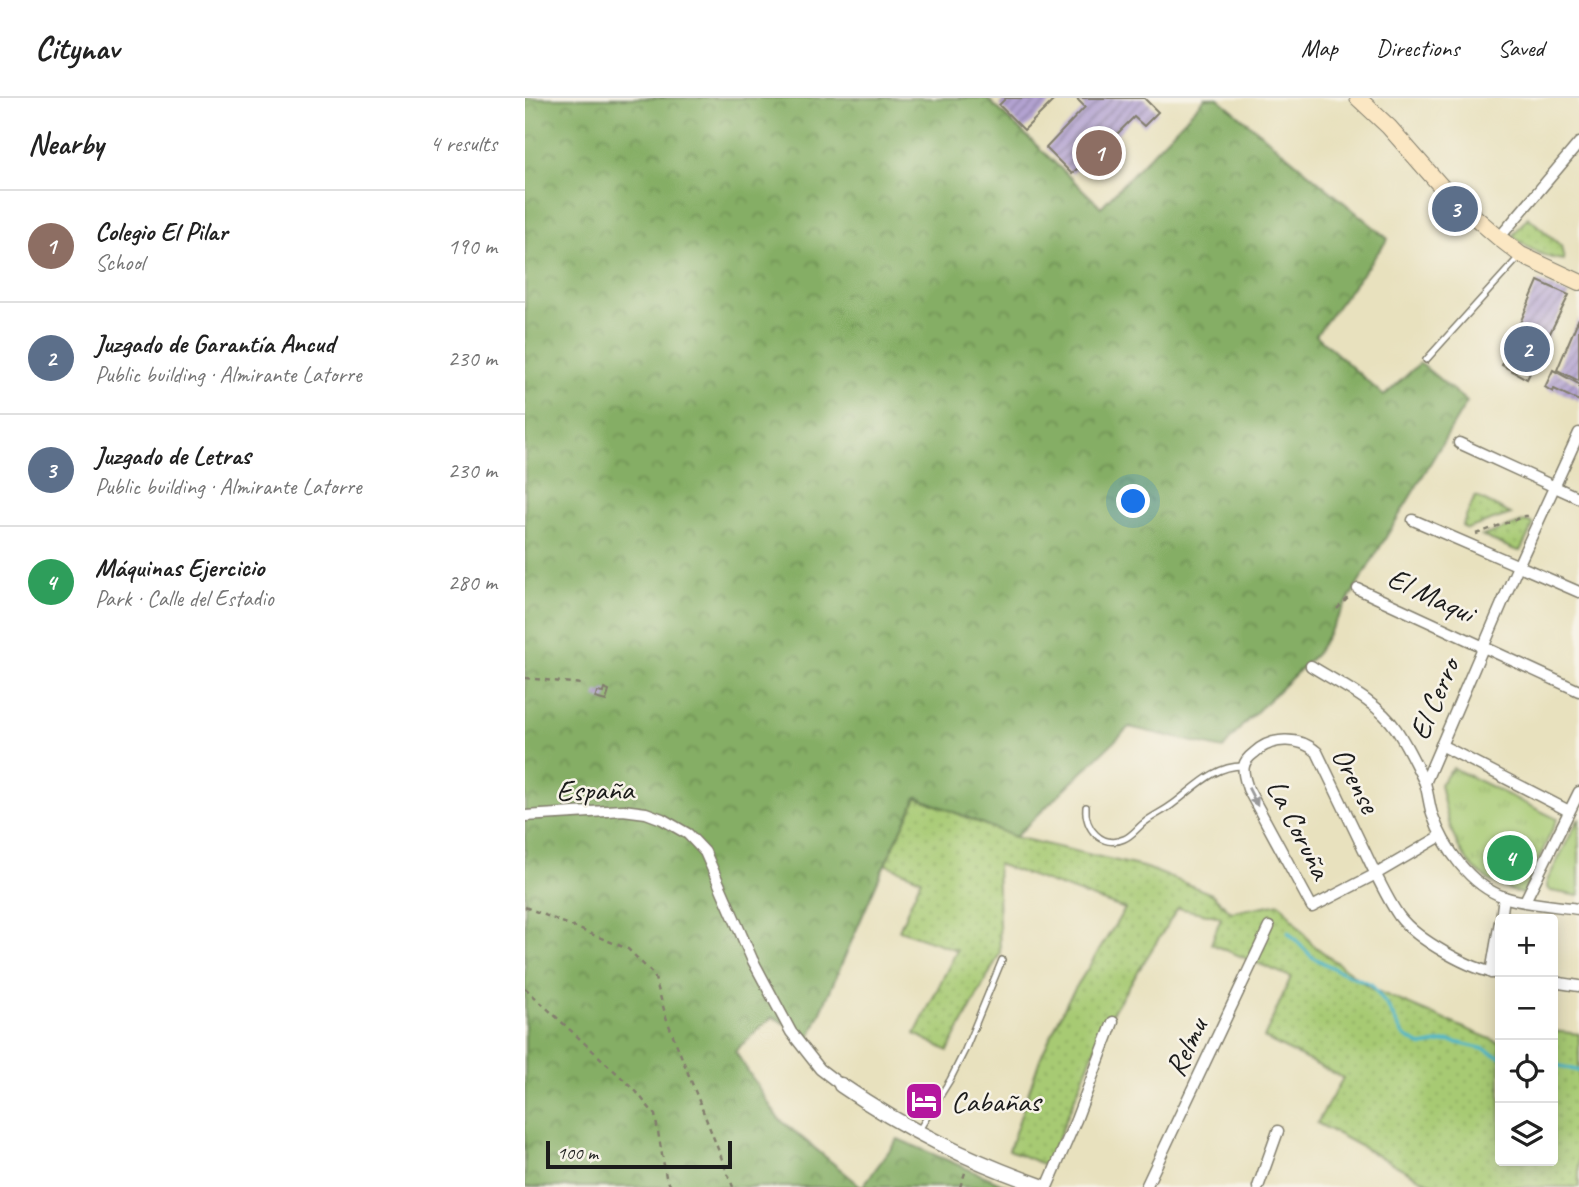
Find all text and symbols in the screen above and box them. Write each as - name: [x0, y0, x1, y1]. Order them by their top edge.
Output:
- text: Citynav: [35, 27, 119, 69]
- text: Map: [1301, 33, 1338, 63]
- text: Directions: [1376, 33, 1459, 63]
- text: Saved: [1497, 33, 1544, 63]
- text: Nearby: [28, 125, 104, 163]
- pin: 1: [1076, 127, 1122, 179]
- text: 4 results: [430, 129, 497, 158]
- pin: 3: [1432, 183, 1478, 235]
- text: Colegio El Pilar: [95, 215, 227, 248]
- text: 1: [46, 232, 56, 261]
- text: 190 m: [448, 232, 497, 261]
- text: School: [95, 248, 144, 277]
- pin: 2: [1504, 323, 1550, 375]
- text: Juzgado de Garantía Ancud: [95, 327, 334, 360]
- text: 2: [46, 344, 56, 373]
- text: 230 m: [448, 344, 497, 373]
- text: Public building · Almirante Latorre: [95, 360, 362, 389]
- text: Juzgado de Letras: [95, 439, 251, 472]
- text: 3: [46, 456, 56, 485]
- text: 230 m: [448, 456, 497, 485]
- text: Public building · Almirante Latorre: [95, 472, 362, 501]
- your location: [1116, 484, 1150, 518]
- text: Máquinas Ejercicio: [95, 551, 264, 584]
- street label: El Maqui: [1382, 559, 1483, 633]
- text: 4: [46, 568, 56, 597]
- text: 280 m: [448, 568, 497, 597]
- text: Park · Calle del Estadio: [95, 584, 274, 613]
- street label: El Cerro: [1400, 650, 1469, 745]
- street label: Orense: [1323, 741, 1390, 821]
- street label: España: [556, 770, 636, 810]
- street label: La Coruña: [1258, 773, 1341, 887]
- one-way arrow: [1248, 787, 1259, 807]
- pin: 4: [1487, 832, 1533, 884]
- map controls: [1495, 914, 1558, 1166]
- button: +: [1495, 914, 1558, 977]
- button: −: [1495, 977, 1558, 1040]
- street label: Relmu: [1156, 1010, 1217, 1082]
- button: locate: [1495, 1040, 1558, 1103]
- hotel icon: Cabañas: [903, 1080, 945, 1122]
- place label: Cabañas: [951, 1082, 1043, 1120]
- button: layers: [1495, 1103, 1558, 1166]
- scale bar: [546, 1138, 731, 1170]
- text: 100 m: [557, 1141, 598, 1165]

